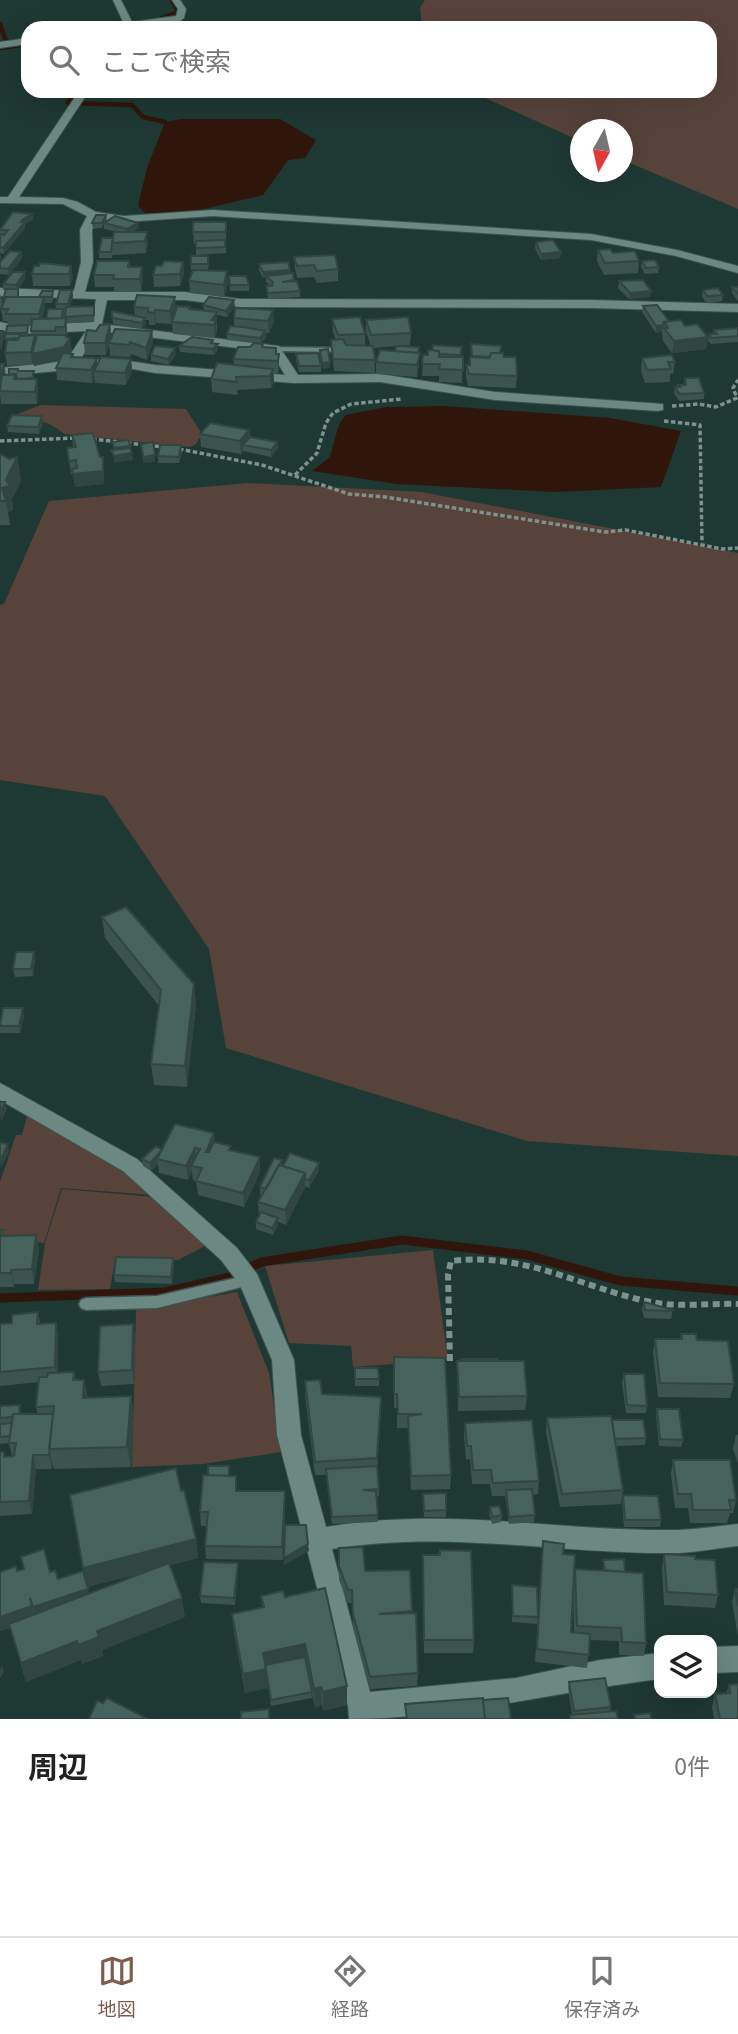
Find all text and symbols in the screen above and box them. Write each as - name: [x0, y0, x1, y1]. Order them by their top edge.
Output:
- search box: [21, 21, 717, 98]
- icon: search: [45, 41, 83, 79]
- text: ここで検索: [101, 41, 231, 78]
- north arrow: [570, 119, 633, 182]
- map controls: [654, 1635, 717, 1698]
- button: layers: [654, 1635, 717, 1698]
- text: 周辺: [28, 1743, 88, 1787]
- text: 0件: [674, 1748, 710, 1782]
- tab: 地図: [98, 1952, 136, 2021]
- tab: 経路: [331, 1952, 369, 2021]
- tab: 保存済み: [564, 1952, 640, 2021]

